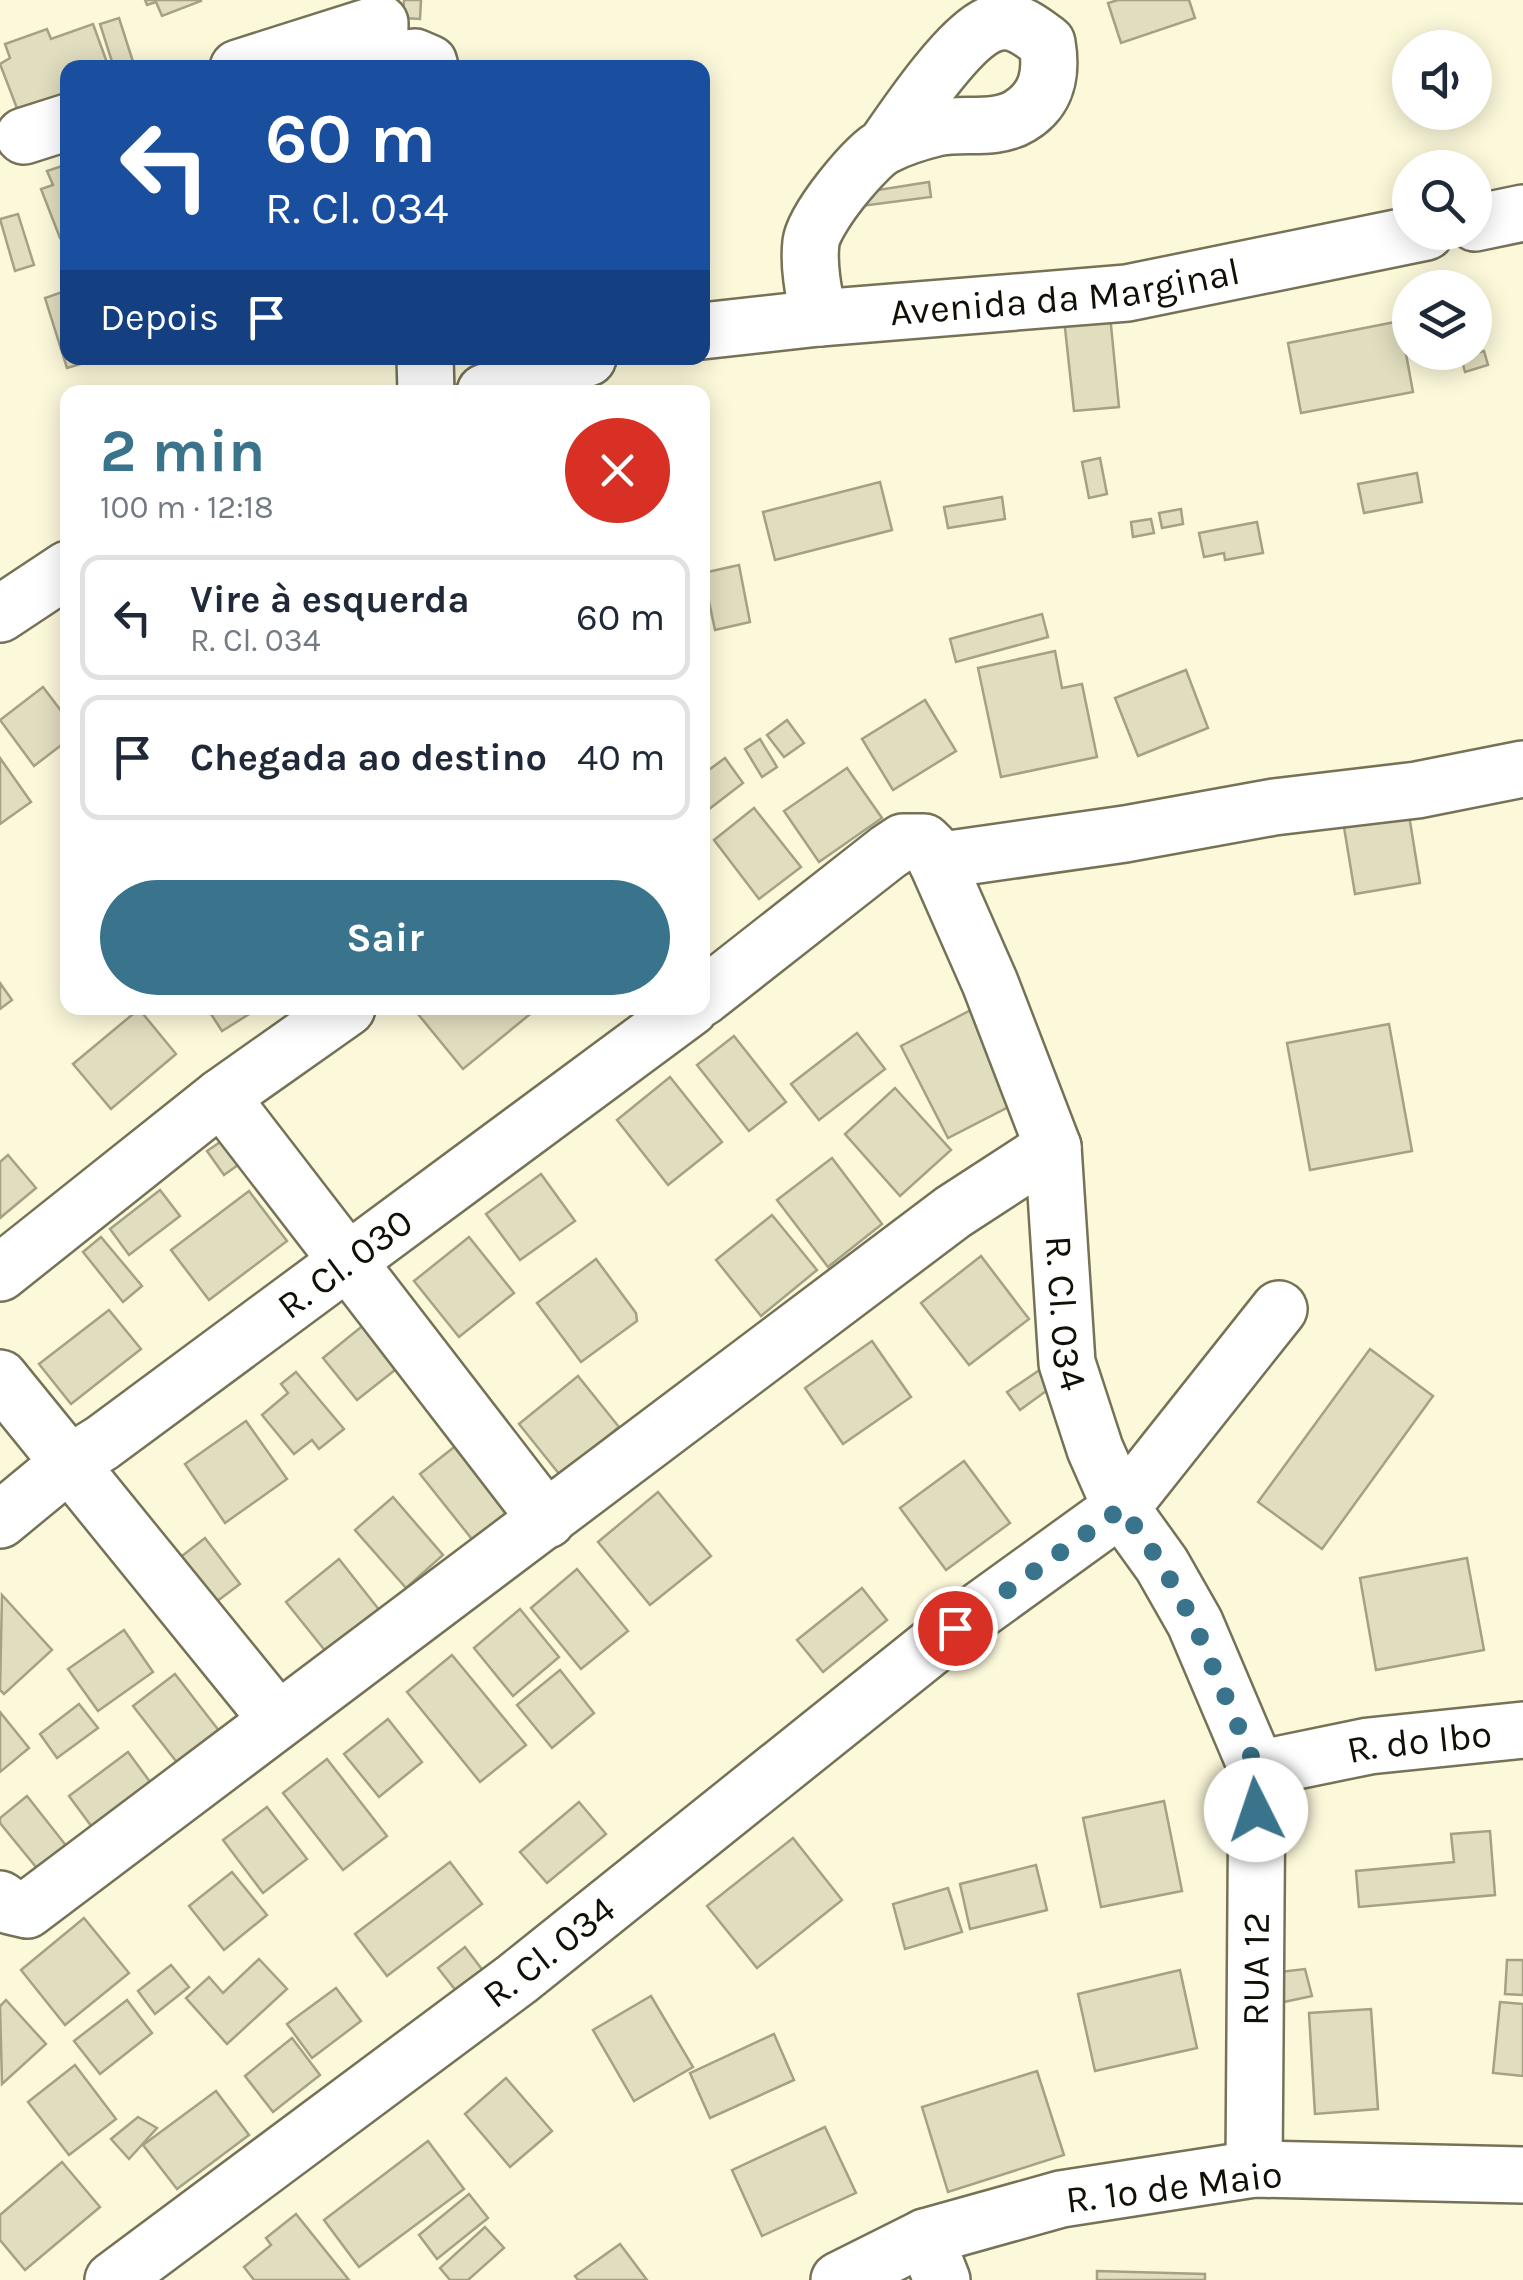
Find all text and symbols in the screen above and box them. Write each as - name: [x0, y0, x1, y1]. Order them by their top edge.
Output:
- map controls: [1392, 30, 1492, 370]
- button: sound: [1392, 30, 1492, 130]
- text: 60 m: [265, 98, 436, 180]
- icon: left: [100, 100, 230, 230]
- button: search: [1392, 150, 1492, 250]
- text: R. Cl. 034: [265, 182, 449, 234]
- street label: Avenida da Marginal: [888, 248, 1244, 335]
- button: layers: [1392, 270, 1492, 370]
- icon: arrive: [239, 290, 294, 345]
- text: Depois: [100, 295, 219, 340]
- text: 2 min: [100, 416, 265, 486]
- button: close: [565, 418, 670, 523]
- text: 100 m · 12:18: [100, 489, 274, 526]
- text: Vire à esquerda: [190, 577, 470, 622]
- icon: left: [105, 590, 160, 645]
- text: 60 m: [576, 595, 665, 640]
- text: R. Cl. 034: [190, 622, 321, 659]
- icon: arrive: [105, 730, 160, 785]
- text: Chegada ao destino: [190, 735, 547, 780]
- text: 40 m: [577, 735, 665, 780]
- button: Sair: [100, 880, 670, 995]
- street label: R. Cl. 030: [268, 1199, 421, 1328]
- street label: R. Cl. 034: [1036, 1234, 1097, 1396]
- pin: [913, 1586, 998, 1671]
- icon: arrive: [928, 1601, 983, 1656]
- street label: R. do Ibo: [1343, 1711, 1494, 1772]
- position arrow: [1204, 1758, 1308, 1862]
- street label: R. Cl. 034: [474, 1887, 624, 2017]
- street label: RUA 12: [1233, 1912, 1278, 2026]
- street label: R. 1º de Maio: [1063, 2151, 1285, 2223]

